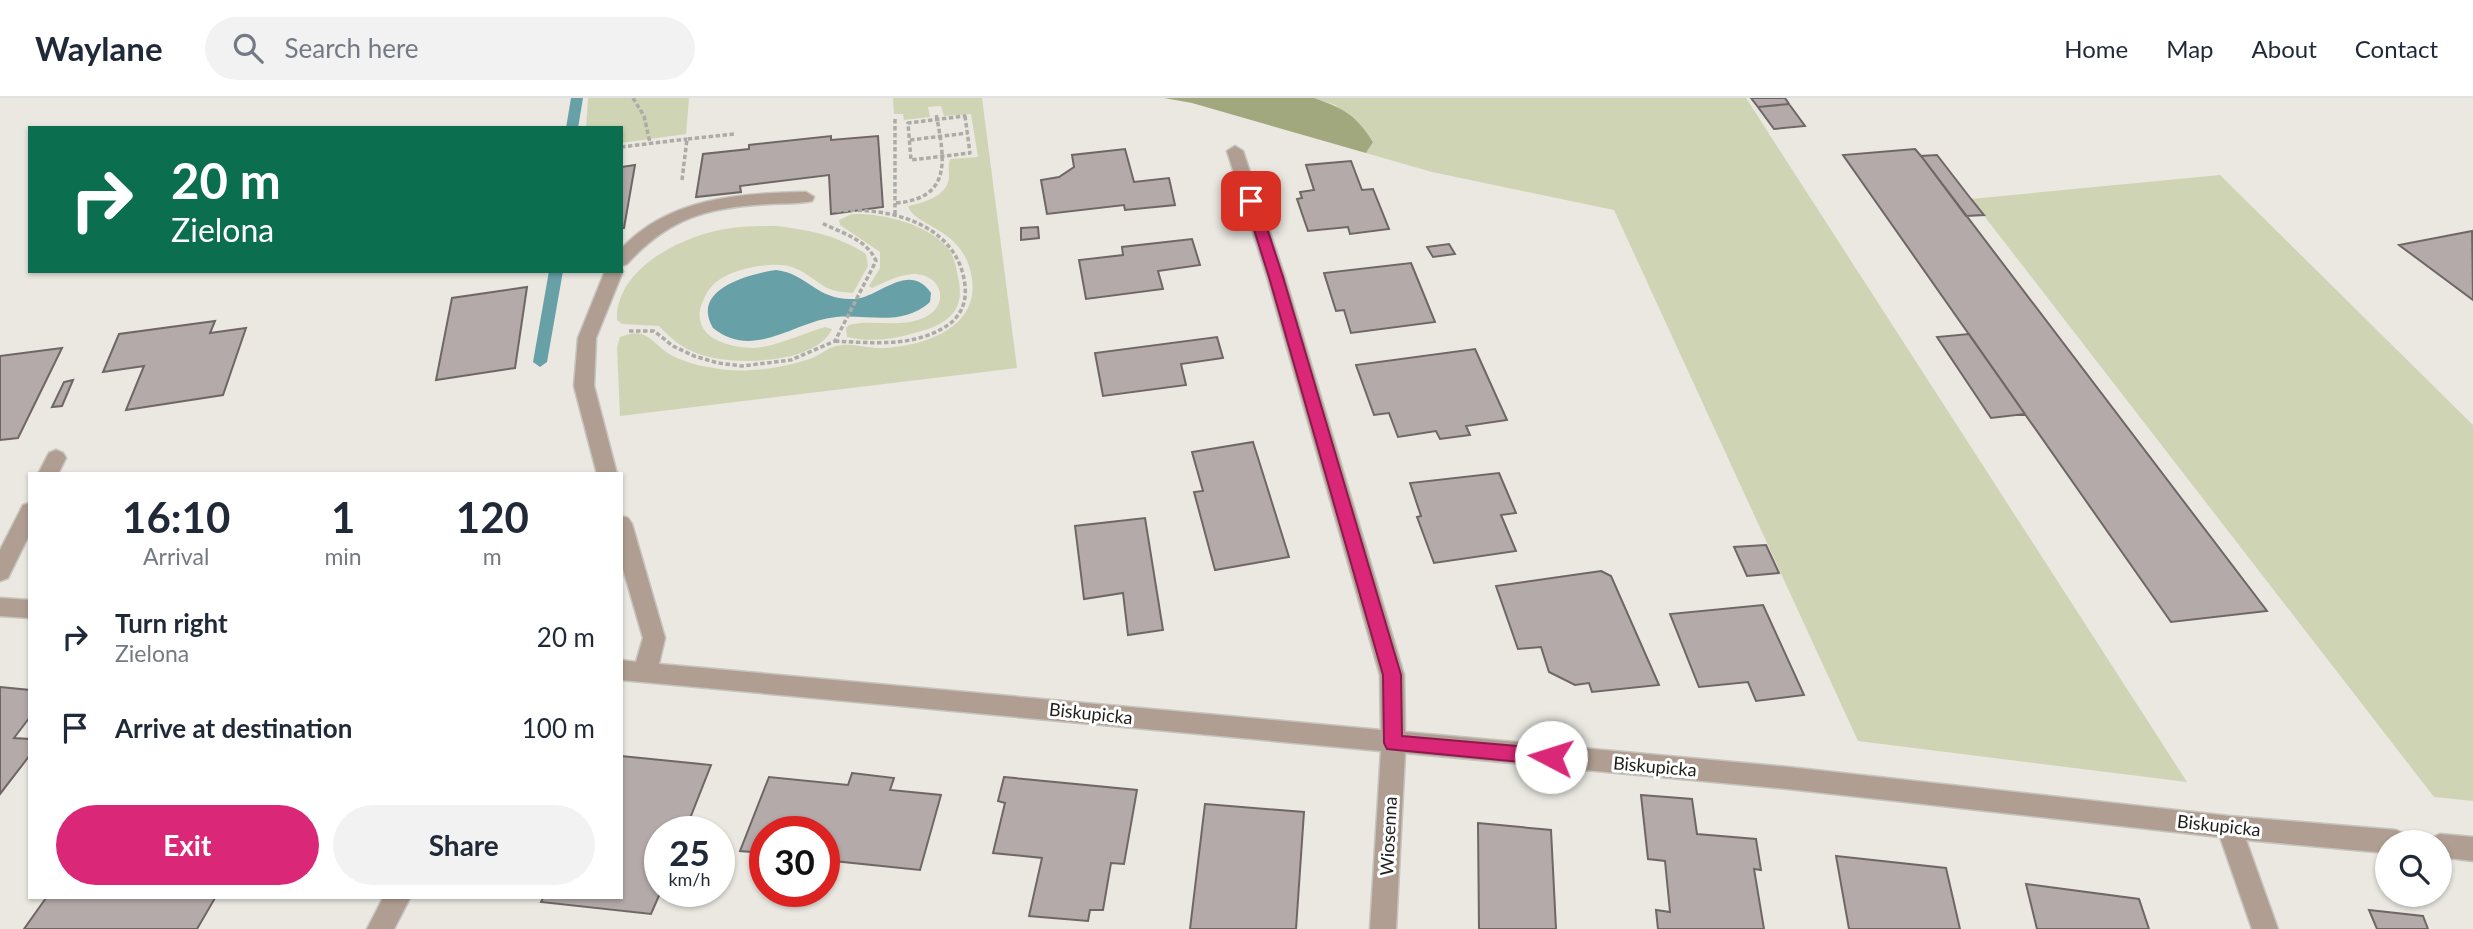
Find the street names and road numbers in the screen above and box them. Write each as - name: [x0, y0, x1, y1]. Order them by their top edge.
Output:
- street label: Biskupicka: [1048, 698, 1134, 728]
- street label: Biskupicka: [1612, 751, 1698, 781]
- street label: Wiosenna: [1375, 796, 1401, 876]
- street label: Biskupicka: [2176, 810, 2262, 840]

